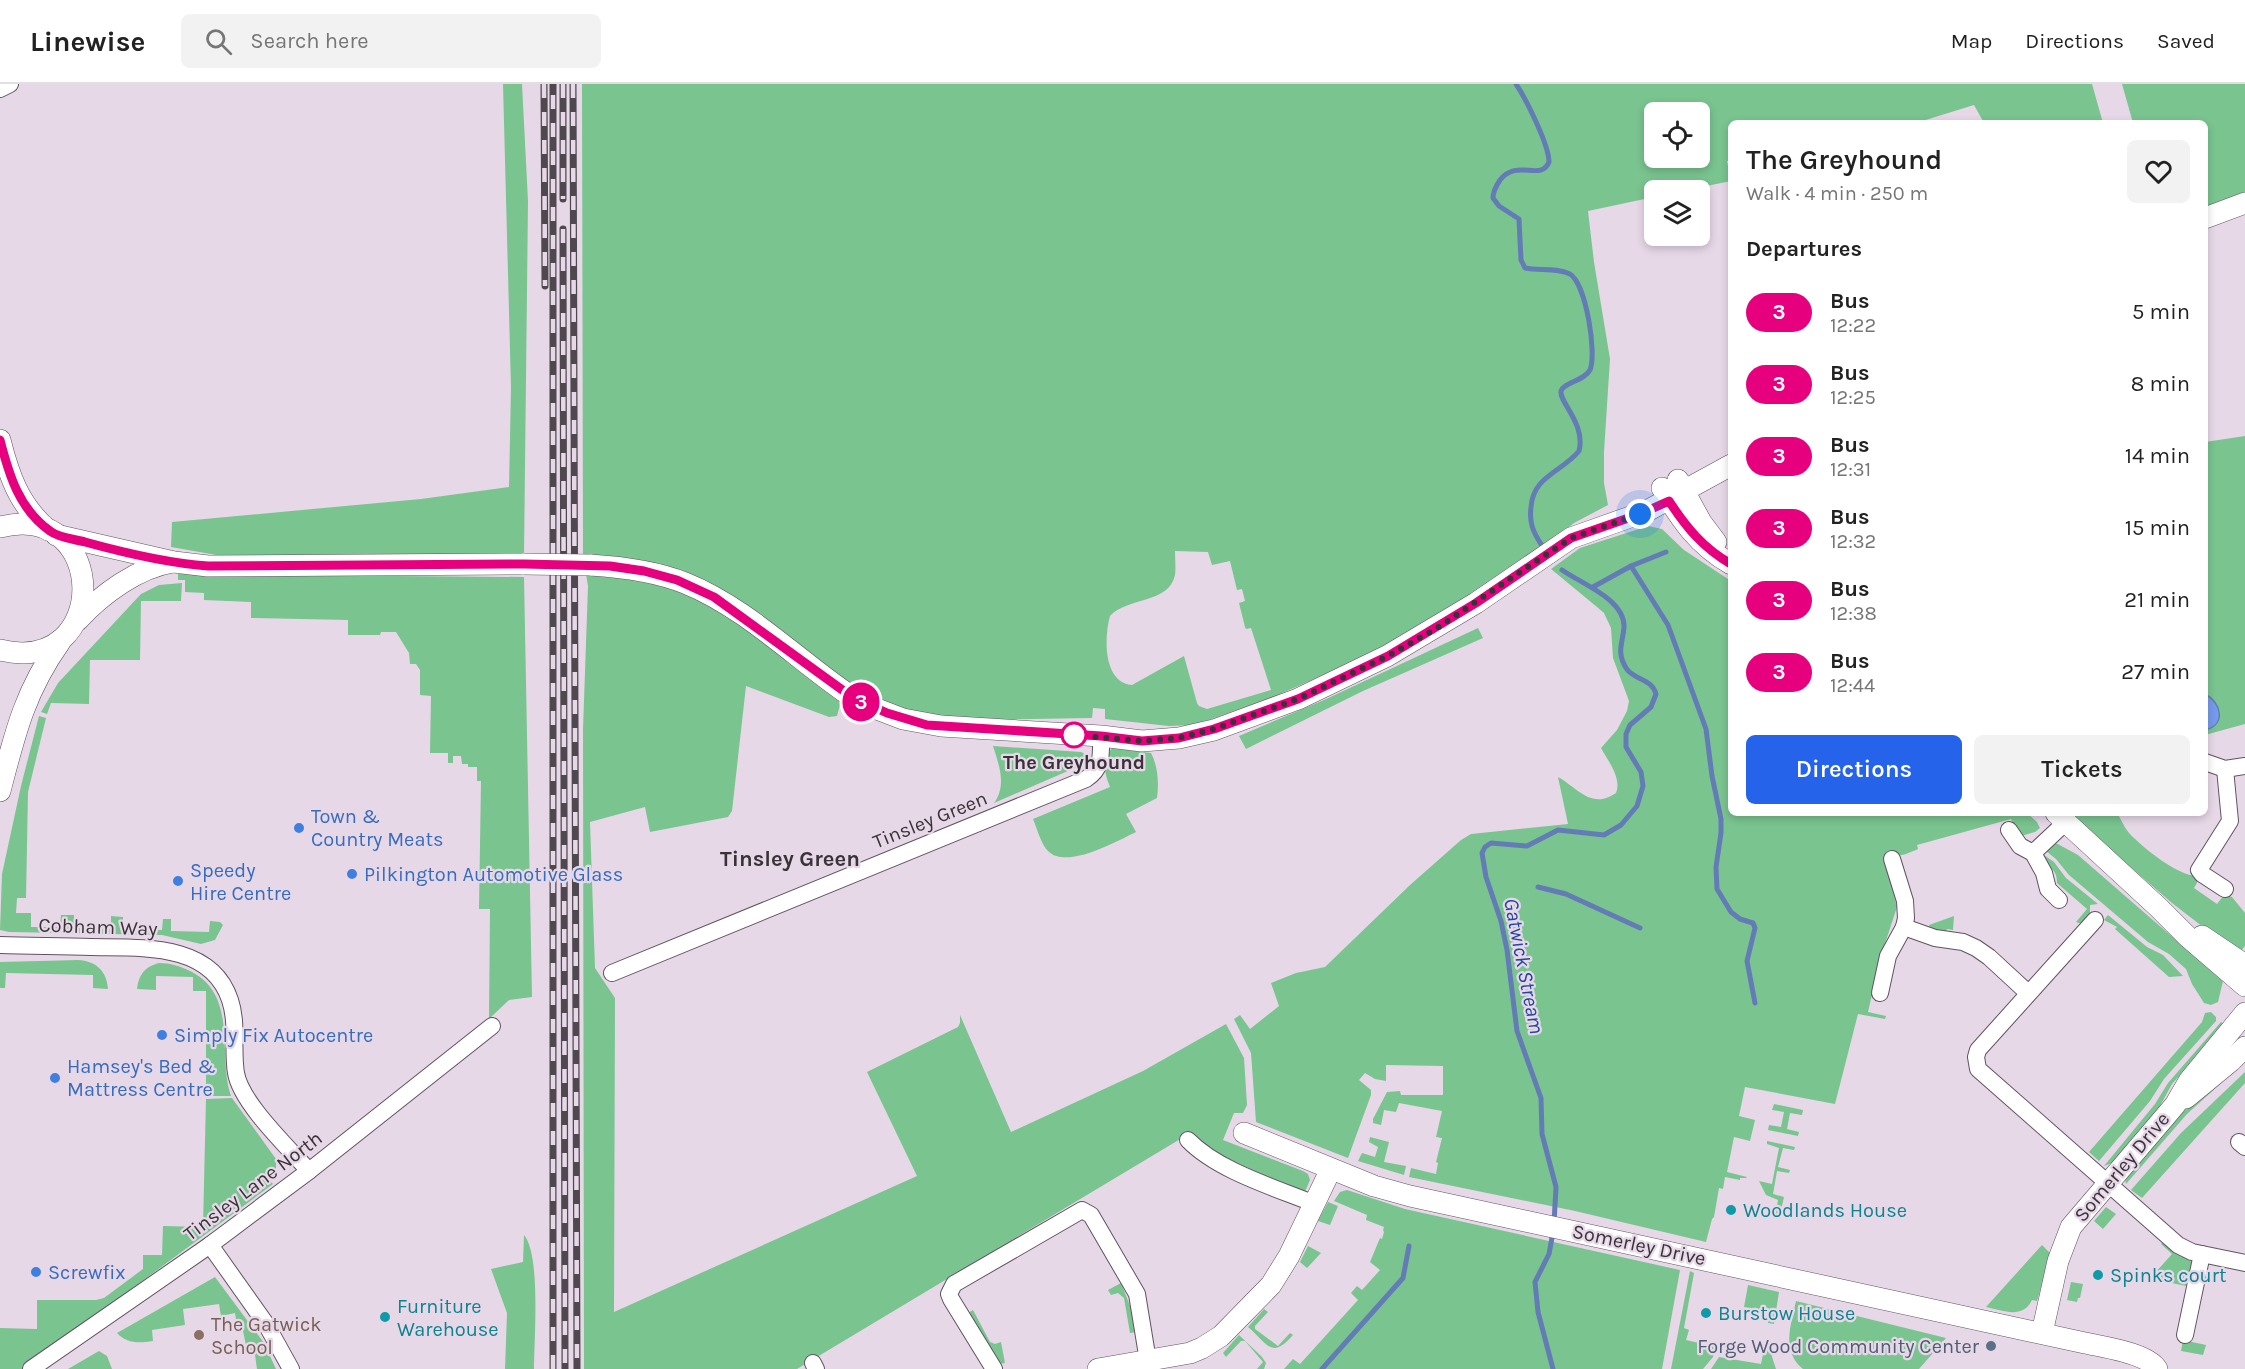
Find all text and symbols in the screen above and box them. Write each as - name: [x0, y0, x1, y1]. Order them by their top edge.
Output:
- search box: [181, 14, 601, 68]
- text: Linewise: [30, 25, 145, 58]
- icon: search: [202, 25, 235, 58]
- text: Search here: [250, 28, 369, 54]
- text: Map: [1951, 29, 1992, 53]
- text: Directions: [2025, 29, 2124, 53]
- text: Saved: [2157, 29, 2215, 53]
- map controls: [1644, 102, 1710, 246]
- button: locate: [1644, 102, 1710, 168]
- button: heart: [2127, 140, 2190, 203]
- text: The Greyhound: [1746, 143, 1942, 176]
- button: layers: [1644, 180, 1710, 246]
- text: Walk · 4 min · 250 m: [1746, 182, 1928, 205]
- text: Departures: [1746, 236, 1862, 262]
- text: Bus: [1830, 288, 1870, 314]
- text: 5 min: [2132, 299, 2190, 325]
- text: 3: [1772, 300, 1786, 324]
- text: 12:22: [1830, 314, 1876, 337]
- text: Bus: [1830, 360, 1870, 386]
- text: 8 min: [2131, 371, 2190, 397]
- text: 3: [1772, 372, 1786, 396]
- text: 12:25: [1830, 386, 1876, 409]
- text: Bus: [1830, 432, 1870, 458]
- text: 14 min: [2125, 443, 2190, 469]
- text: 3: [1772, 444, 1786, 468]
- text: 12:31: [1830, 458, 1871, 481]
- your location: [1625, 499, 1655, 529]
- text: Bus: [1830, 504, 1870, 530]
- text: 15 min: [2125, 515, 2190, 541]
- text: 3: [1772, 516, 1786, 540]
- text: 12:32: [1830, 530, 1876, 553]
- text: Bus: [1830, 576, 1870, 602]
- text: 21 min: [2124, 587, 2190, 613]
- text: 3: [1772, 588, 1786, 612]
- text: 12:38: [1830, 602, 1877, 625]
- text: Bus: [1830, 648, 1870, 674]
- text: 27 min: [2121, 659, 2190, 685]
- text: 3: [1772, 660, 1786, 684]
- text: 12:44: [1830, 674, 1875, 697]
- line badge: 3: [842, 682, 880, 722]
- text: 3: [854, 690, 868, 714]
- marker: The Greyhound: [1061, 722, 1087, 748]
- button: Directions: [1746, 735, 1962, 804]
- button: Tickets: [1974, 735, 2190, 804]
- place label: The Greyhound: [1003, 751, 1145, 774]
- street label: Tinsley Green: [870, 787, 990, 853]
- place label: Town & Country Meats: [311, 805, 443, 851]
- marker: Town & Country Meats: [292, 821, 306, 835]
- district label: Tinsley Green: [720, 846, 860, 872]
- place label: Speedy Hire Centre: [190, 859, 291, 905]
- place label: Pilkington Automotive Glass: [364, 863, 623, 886]
- marker: Pilkington Automotive Glass: [345, 867, 359, 881]
- marker: Speedy Hire Centre: [171, 874, 185, 888]
- water label: Gatwick Stream: [1499, 896, 1549, 1036]
- street label: Cobham Way: [38, 913, 158, 941]
- place label: Simply Fix Autocentre: [174, 1024, 373, 1047]
- marker: Simply Fix Autocentre: [155, 1028, 169, 1042]
- place label: Hamsey's Bed & Mattress Centre: [67, 1055, 216, 1101]
- marker: Hamsey's Bed & Mattress Centre: [48, 1071, 62, 1085]
- street label: Somerley Drive: [2070, 1108, 2174, 1226]
- street label: Tinsley Lane North: [179, 1126, 327, 1246]
- place label: Woodlands House: [1743, 1199, 1907, 1222]
- marker: Woodlands House: [1724, 1203, 1738, 1217]
- street label: Somerley Drive: [1570, 1220, 1708, 1270]
- place label: Screwfix: [48, 1261, 125, 1284]
- place label: Spinks court: [2110, 1264, 2227, 1287]
- marker: Screwfix: [29, 1265, 43, 1279]
- marker: Spinks court: [2091, 1268, 2105, 1282]
- place label: Furniture Warehouse: [397, 1295, 499, 1341]
- place label: Burstow House: [1718, 1302, 1855, 1325]
- marker: Burstow House: [1699, 1306, 1713, 1320]
- marker: Furniture Warehouse: [378, 1310, 392, 1324]
- place label: The Gatwick School: [211, 1313, 322, 1359]
- marker: The Gatwick School: [192, 1328, 206, 1342]
- place label: Forge Wood Community Center: [1697, 1335, 1980, 1358]
- marker: Forge Wood Community Center: [1984, 1339, 1998, 1353]

